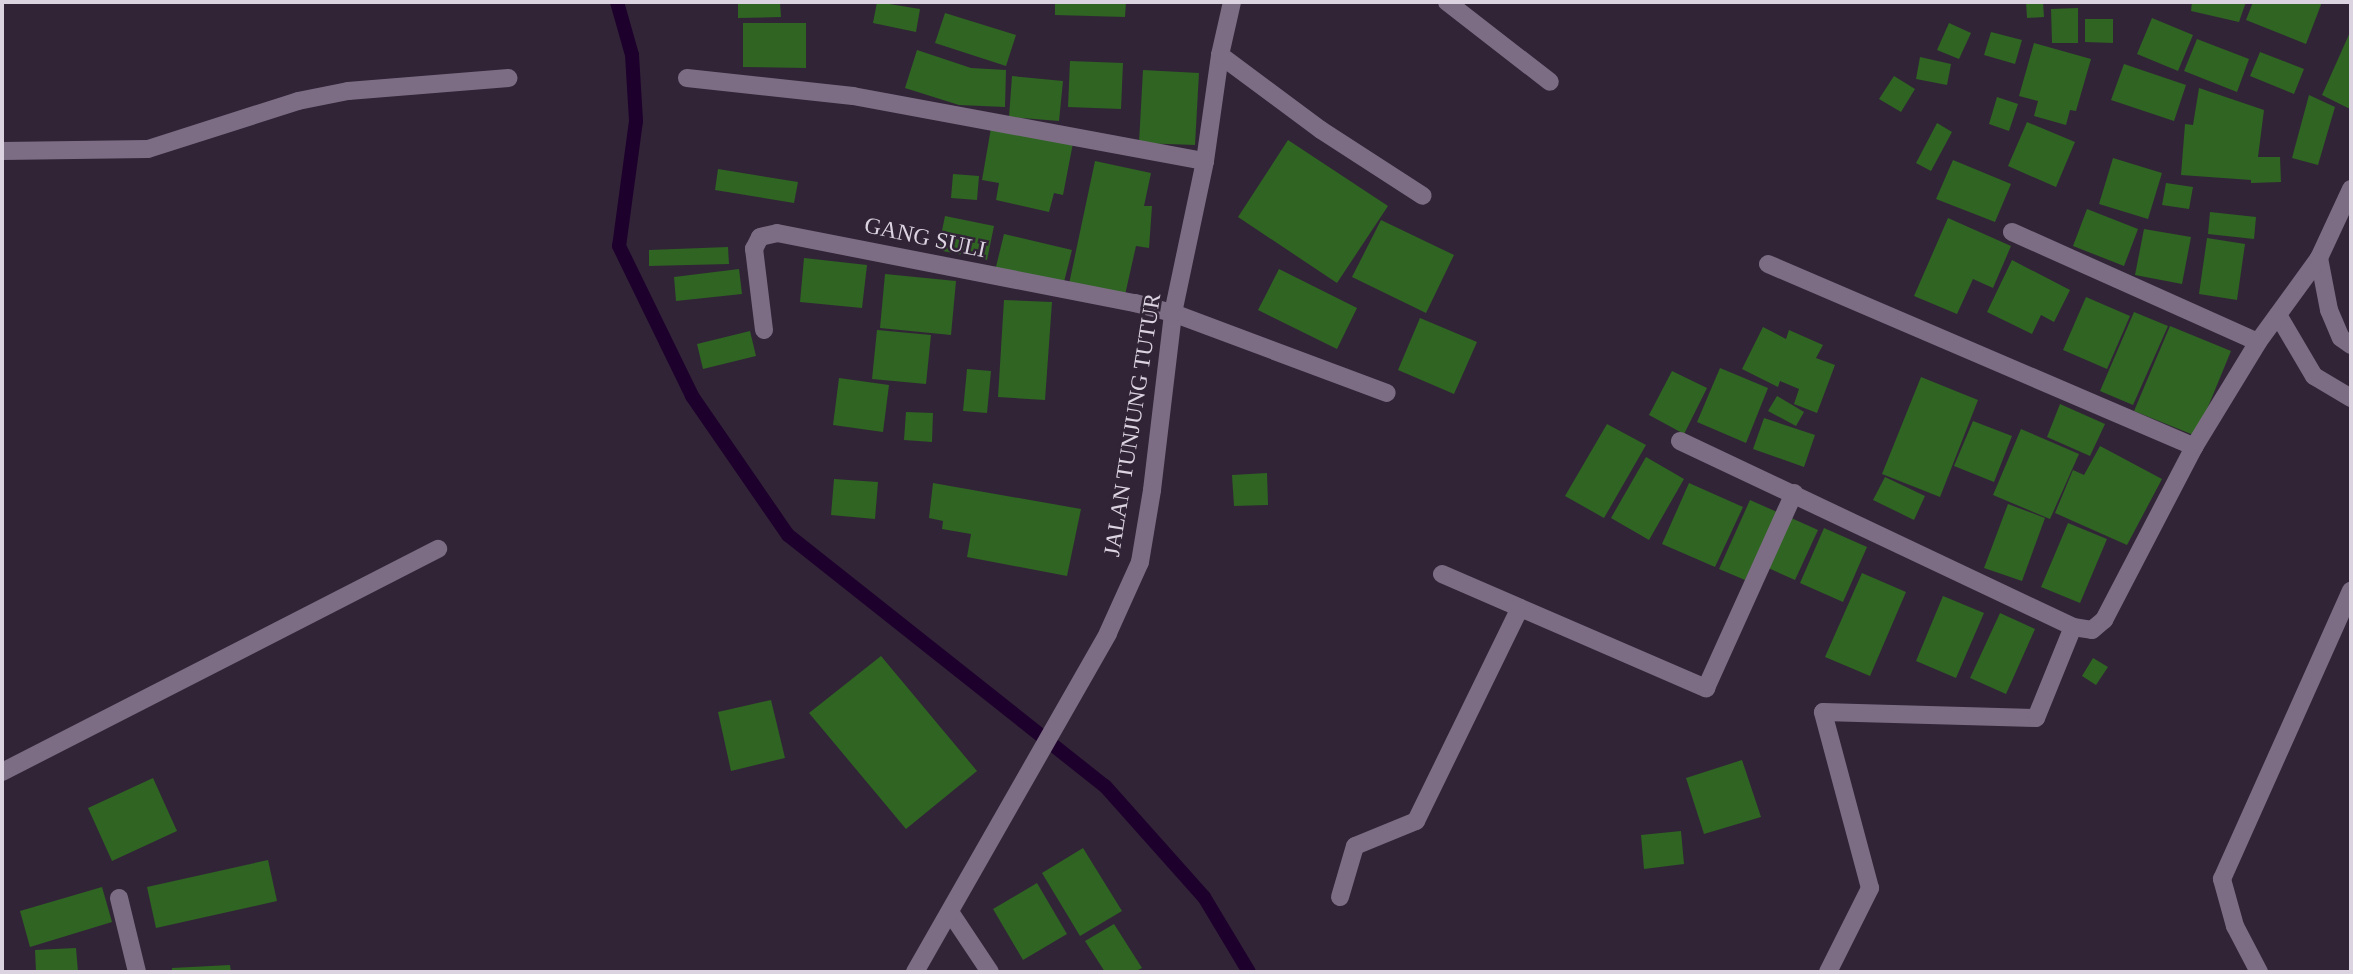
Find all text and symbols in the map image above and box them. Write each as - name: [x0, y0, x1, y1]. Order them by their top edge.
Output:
- street label: GANG SULI: [862, 212, 988, 264]
- street label: JALAN TUNJUNG TUTUR: [1098, 291, 1168, 559]

